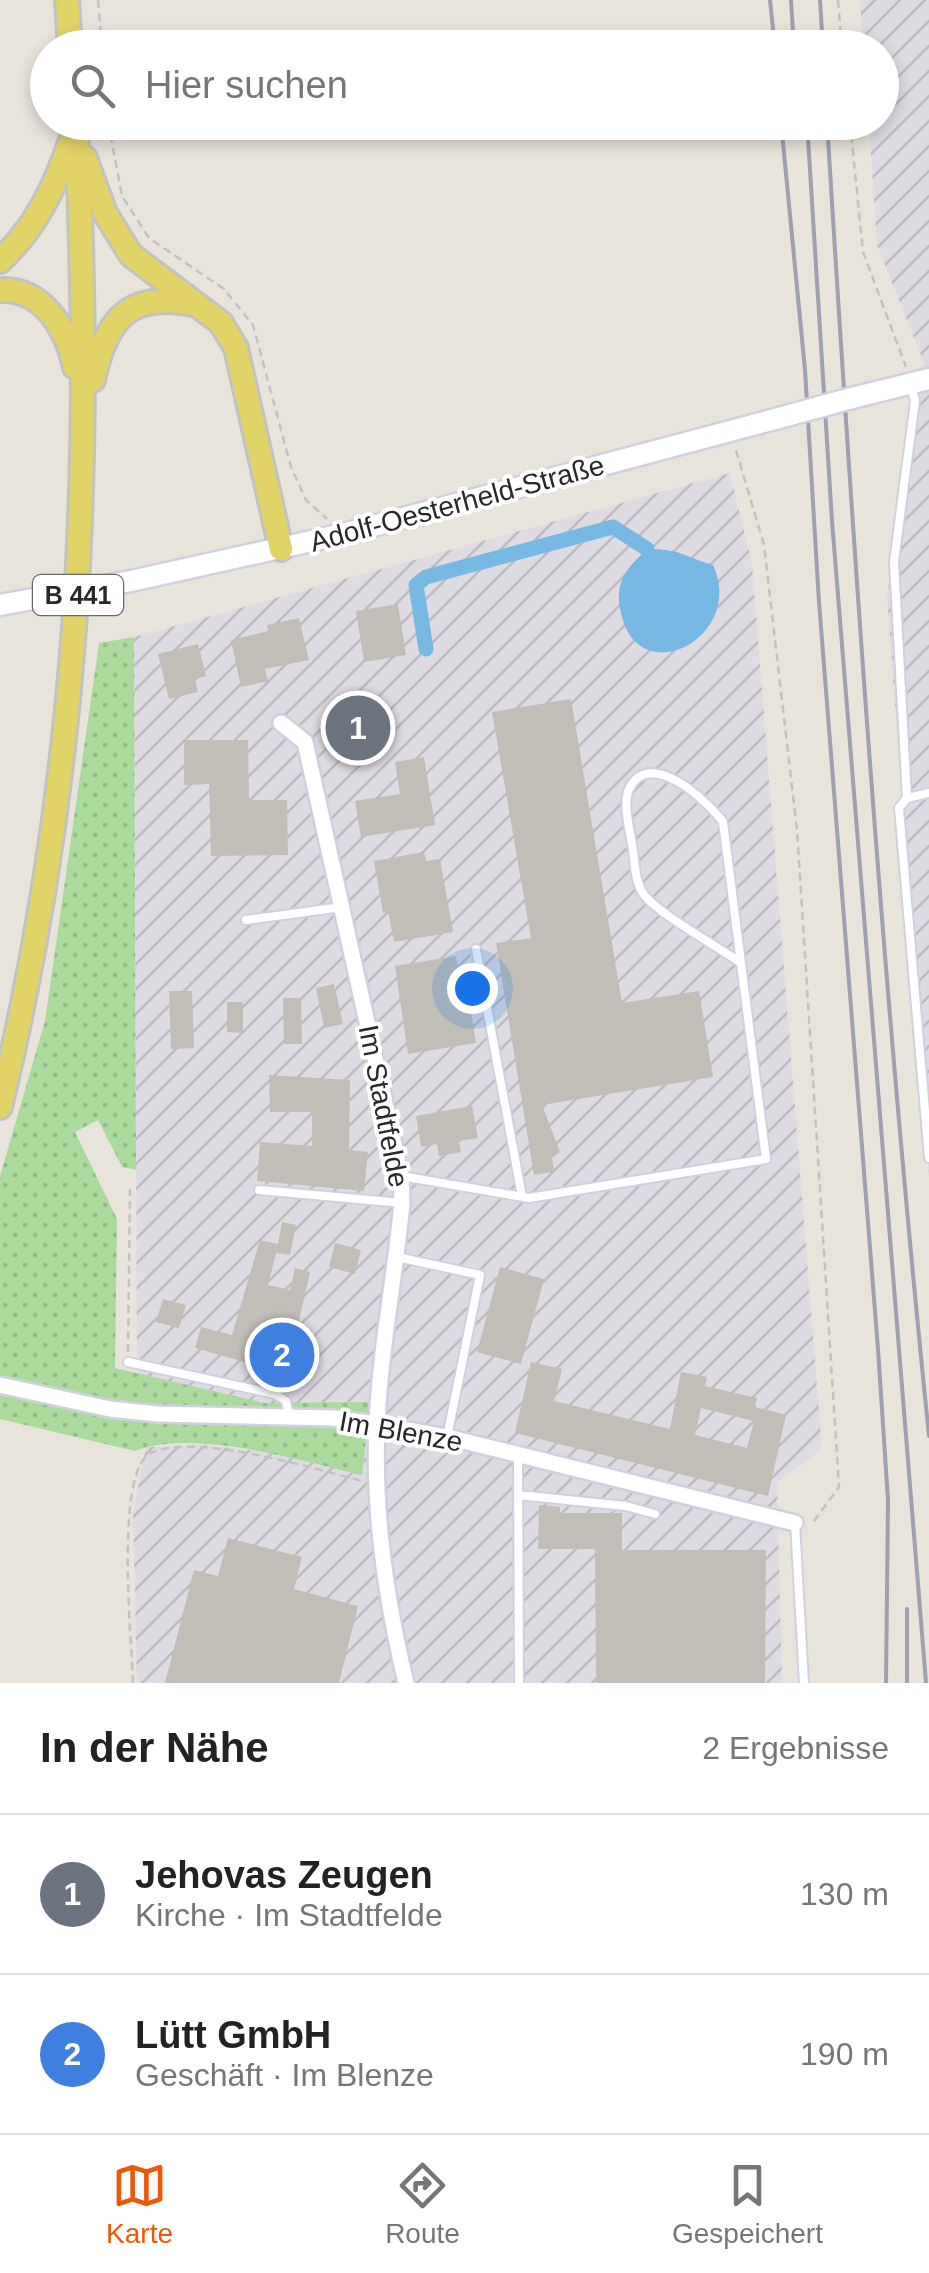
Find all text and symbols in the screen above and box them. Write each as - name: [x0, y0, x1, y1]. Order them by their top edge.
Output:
- search box: [30, 30, 899, 140]
- icon: search: [65, 58, 120, 113]
- text: Hier suchen: [145, 64, 348, 106]
- street label: Adolf-Oesterheld-Straße: [307, 449, 608, 558]
- road number: B 441: [33, 575, 123, 615]
- pin: 1: [326, 690, 390, 766]
- your location: [447, 963, 498, 1014]
- street label: Im Stadtfelde: [353, 1022, 414, 1190]
- pin: 2: [250, 1318, 314, 1392]
- street label: Im Blenze: [337, 1405, 465, 1458]
- text: In der Nähe: [40, 1724, 269, 1771]
- text: 2 Ergebnisse: [702, 1730, 889, 1766]
- text: Jehovas Zeugen: [135, 1854, 433, 1896]
- text: 1: [64, 1876, 81, 1912]
- text: 130 m: [800, 1876, 889, 1912]
- text: Kirche · Im Stadtfelde: [135, 1897, 443, 1933]
- text: Lütt GmbH: [135, 2014, 331, 2056]
- text: 2: [64, 2036, 81, 2072]
- text: 190 m: [800, 2036, 889, 2072]
- text: Geschäft · Im Blenze: [135, 2057, 434, 2093]
- tab: Karte: [106, 2158, 173, 2250]
- tab: Route: [385, 2158, 460, 2250]
- tab: Gespeichert: [672, 2158, 823, 2250]

